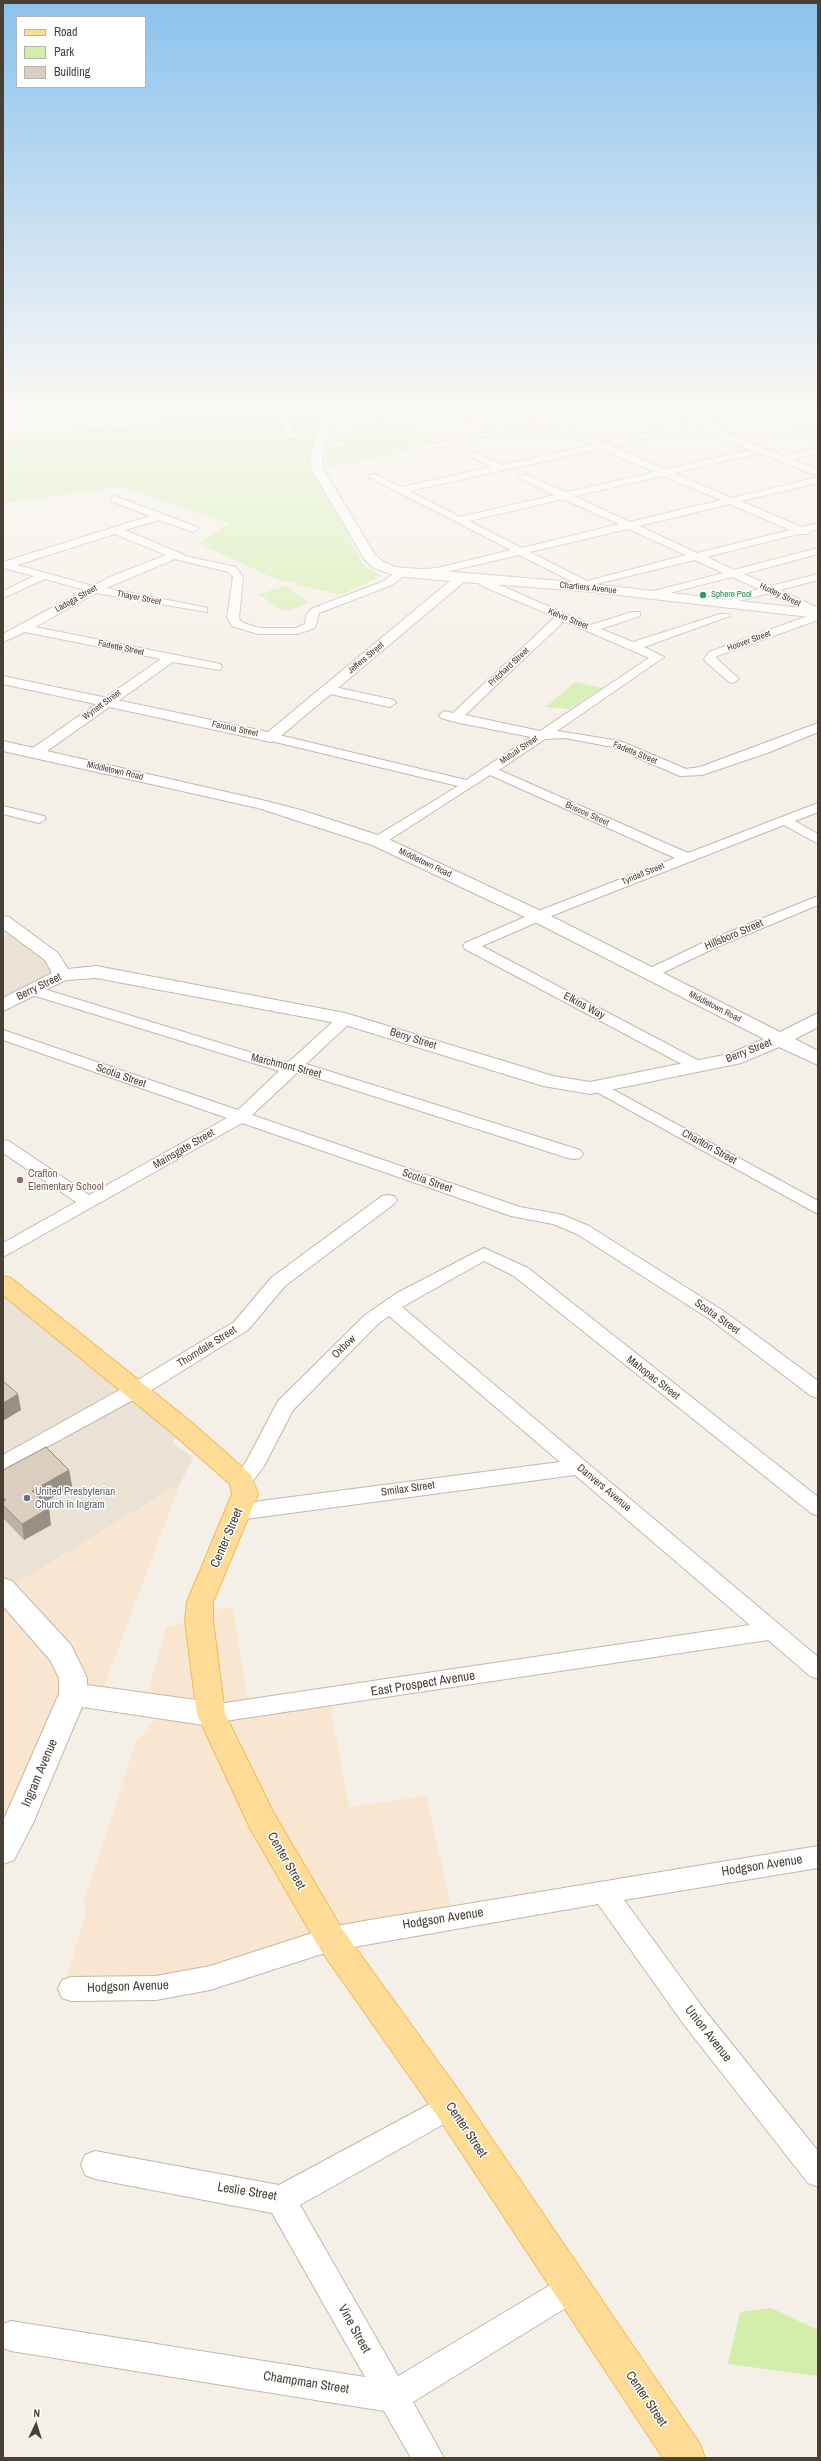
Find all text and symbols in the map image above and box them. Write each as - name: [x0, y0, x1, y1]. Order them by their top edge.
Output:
- legend: [16, 16, 146, 88]
- text: Road: [54, 24, 78, 40]
- text: Park: [54, 44, 74, 60]
- text: Building: [54, 64, 90, 80]
- street label: Chartiers Avenue: [559, 580, 617, 596]
- street label: Huxley Street: [758, 581, 802, 609]
- street label: Ladoga Street: [53, 583, 99, 615]
- street label: Thayer Street: [116, 588, 162, 608]
- marker: Sphere Pool: [698, 590, 708, 600]
- place label: Sphere Pool: [711, 590, 752, 600]
- street label: Kelvin Street: [546, 606, 590, 632]
- street label: Hoover Street: [726, 628, 772, 654]
- street label: Fadette Street: [97, 638, 145, 658]
- street label: Jeffers Street: [346, 640, 386, 676]
- street label: Pritchard Street: [486, 645, 532, 689]
- street label: Wynett Street: [81, 688, 123, 722]
- street label: Faronia Street: [211, 719, 259, 739]
- street label: Mutual Street: [498, 733, 540, 767]
- street label: Fadette Street: [611, 739, 659, 767]
- street label: Middletown Road: [86, 759, 144, 783]
- street label: Briscoe Street: [563, 800, 611, 828]
- street label: Middletown Road: [397, 846, 453, 880]
- street label: Tyndall Street: [620, 861, 666, 887]
- street label: Hillsboro Street: [703, 917, 765, 953]
- street label: Berry Street: [14, 971, 64, 1003]
- street label: Middletown Road: [687, 989, 743, 1025]
- street label: Elkins Way: [561, 990, 607, 1022]
- street label: Berry Street: [388, 1026, 438, 1052]
- street label: Berry Street: [724, 1036, 774, 1066]
- street label: Marchmont Street: [250, 1051, 322, 1081]
- street label: Scotia Street: [94, 1061, 148, 1091]
- street label: Mainsgate Street: [151, 1126, 217, 1172]
- street label: Charlton Street: [679, 1127, 739, 1167]
- street label: Scotia Street: [400, 1166, 454, 1196]
- place label: Crafton Elementary School: [28, 1167, 104, 1193]
- marker: Crafton Elementary School: [15, 1175, 25, 1185]
- street label: Scotia Street: [692, 1297, 742, 1337]
- street label: Thorndale Street: [175, 1324, 239, 1370]
- street label: Oxbow: [329, 1333, 359, 1361]
- street label: Mahopac Street: [624, 1353, 682, 1403]
- street label: Danvers Avenue: [574, 1462, 634, 1514]
- street label: Smilax Street: [380, 1479, 436, 1499]
- place label: United Presbyterian Church in Ingram: [35, 1485, 115, 1511]
- marker: United Presbyterian Church in Ingram: [22, 1493, 32, 1503]
- street label: Center Street: [207, 1506, 247, 1570]
- street label: East Prospect Avenue: [370, 1668, 476, 1700]
- street label: Ingram Avenue: [19, 1737, 61, 1809]
- street label: Center Street: [263, 1830, 309, 1892]
- street label: Hodgson Avenue: [720, 1852, 804, 1880]
- street label: Hodgson Avenue: [401, 1905, 485, 1933]
- street label: Hodgson Avenue: [87, 1978, 169, 1996]
- street label: Union Avenue: [681, 2003, 735, 2065]
- street label: Center Street: [442, 2099, 490, 2161]
- street label: Leslie Street: [216, 2180, 278, 2204]
- street label: Vine Street: [334, 2302, 374, 2356]
- street label: Center Street: [622, 2368, 670, 2430]
- street label: Champman Street: [262, 2369, 350, 2397]
- north arrow: [16, 2405, 56, 2445]
- text: N: [33, 2406, 41, 2420]

